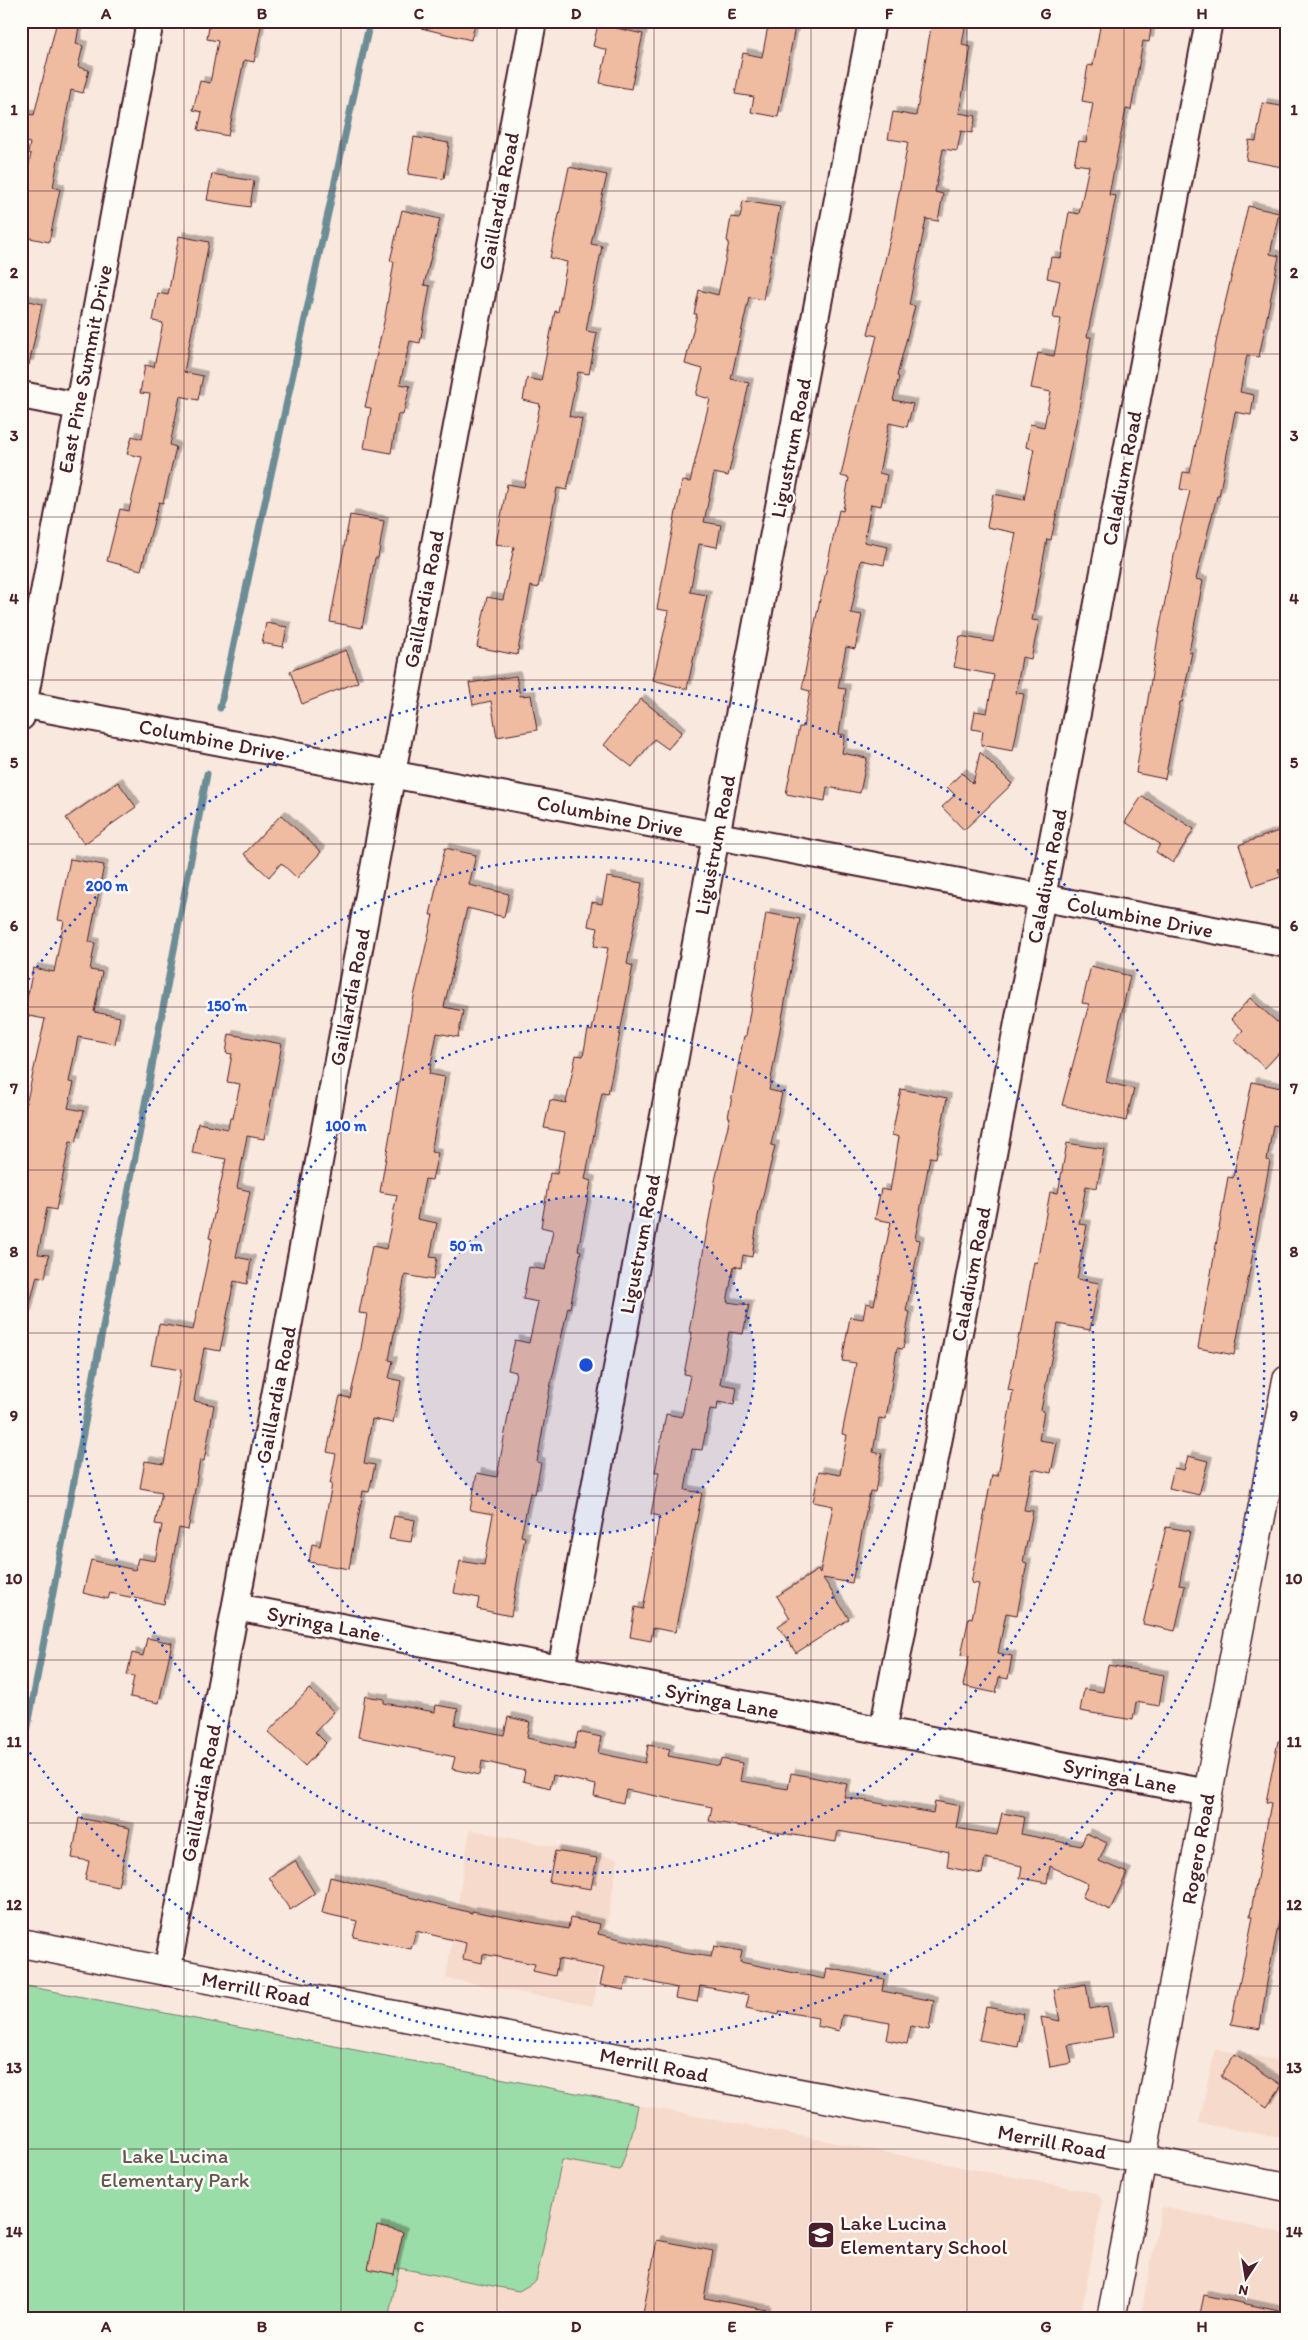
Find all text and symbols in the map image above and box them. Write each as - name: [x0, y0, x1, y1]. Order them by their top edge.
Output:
- text: A: [100, 4, 112, 23]
- text: B: [257, 4, 268, 23]
- text: C: [414, 4, 425, 23]
- text: D: [571, 4, 582, 23]
- text: E: [728, 4, 737, 23]
- text: F: [885, 4, 894, 23]
- text: G: [1040, 4, 1052, 23]
- text: H: [1196, 4, 1208, 23]
- text: 1: [10, 100, 18, 119]
- text: 1: [1290, 100, 1298, 119]
- street label: Gaillardia Road: [473, 129, 524, 272]
- text: 2: [10, 263, 19, 282]
- street label: East Pine Summit Drive: [52, 263, 117, 475]
- text: 2: [1290, 263, 1299, 282]
- street label: Ligustrum Road: [765, 375, 816, 520]
- street label: Caladium Road: [1096, 408, 1147, 548]
- text: 3: [10, 426, 19, 445]
- text: 3: [1290, 426, 1299, 445]
- street label: Gaillardia Road: [398, 527, 449, 670]
- text: 4: [9, 589, 19, 608]
- text: 4: [1289, 589, 1299, 608]
- street label: Columbine Drive: [137, 713, 287, 766]
- text: 5: [10, 753, 19, 772]
- text: 5: [1290, 753, 1299, 772]
- street label: Ligustrum Road: [689, 772, 740, 917]
- street label: Columbine Drive: [535, 789, 685, 842]
- street label: Caladium Road: [1021, 806, 1072, 946]
- text: 200 m: [86, 877, 129, 895]
- street label: Columbine Drive: [1065, 890, 1215, 943]
- text: 6: [10, 916, 19, 935]
- text: 6: [1290, 916, 1299, 935]
- street label: Gaillardia Road: [324, 925, 375, 1068]
- text: 150 m: [207, 997, 247, 1015]
- text: 7: [9, 1079, 18, 1098]
- text: 7: [1289, 1079, 1298, 1098]
- text: 100 m: [325, 1117, 367, 1135]
- street label: Ligustrum Road: [614, 1171, 665, 1316]
- street label: Caladium Road: [945, 1204, 996, 1344]
- text: 50 m: [449, 1237, 483, 1255]
- text: 8: [10, 1242, 19, 1261]
- text: 8: [1290, 1242, 1299, 1261]
- street label: Gaillardia Road: [250, 1323, 301, 1466]
- centre of rings: [577, 1356, 595, 1374]
- text: 9: [10, 1406, 18, 1425]
- text: 9: [1290, 1406, 1298, 1425]
- text: 10: [5, 1569, 23, 1588]
- text: 10: [1285, 1569, 1303, 1588]
- street label: Syringa Lane: [265, 1600, 383, 1647]
- street label: Syringa Lane: [663, 1677, 781, 1724]
- street label: Gaillardia Road: [175, 1721, 226, 1864]
- text: 11: [7, 1732, 22, 1751]
- text: 11: [1287, 1732, 1302, 1751]
- street label: Syringa Lane: [1061, 1752, 1179, 1799]
- street label: Rogero Road: [1175, 1791, 1220, 1906]
- text: 12: [6, 1895, 23, 1914]
- text: 12: [1286, 1895, 1303, 1914]
- street label: Merrill Road: [200, 1966, 313, 2011]
- street label: Merrill Road: [598, 2042, 711, 2087]
- text: 13: [6, 2058, 22, 2077]
- text: 13: [1286, 2058, 1302, 2077]
- street label: Merrill Road: [996, 2119, 1109, 2164]
- park label: Lake Lucina Elementary Park: [100, 2143, 250, 2192]
- place label: Lake Lucina Elementary School: [840, 2210, 1008, 2259]
- school or university icon: Lake Lucina Elementary School: [806, 2220, 836, 2250]
- text: 14: [5, 2222, 23, 2241]
- text: 14: [1285, 2222, 1303, 2241]
- north arrow: [1220, 2252, 1270, 2302]
- text: N: [1237, 2281, 1250, 2300]
- text: A: [100, 2317, 112, 2336]
- text: B: [257, 2317, 268, 2336]
- text: C: [414, 2317, 425, 2336]
- text: D: [571, 2317, 582, 2336]
- text: E: [728, 2317, 737, 2336]
- text: F: [885, 2317, 894, 2336]
- text: G: [1040, 2317, 1052, 2336]
- text: H: [1196, 2317, 1208, 2336]

